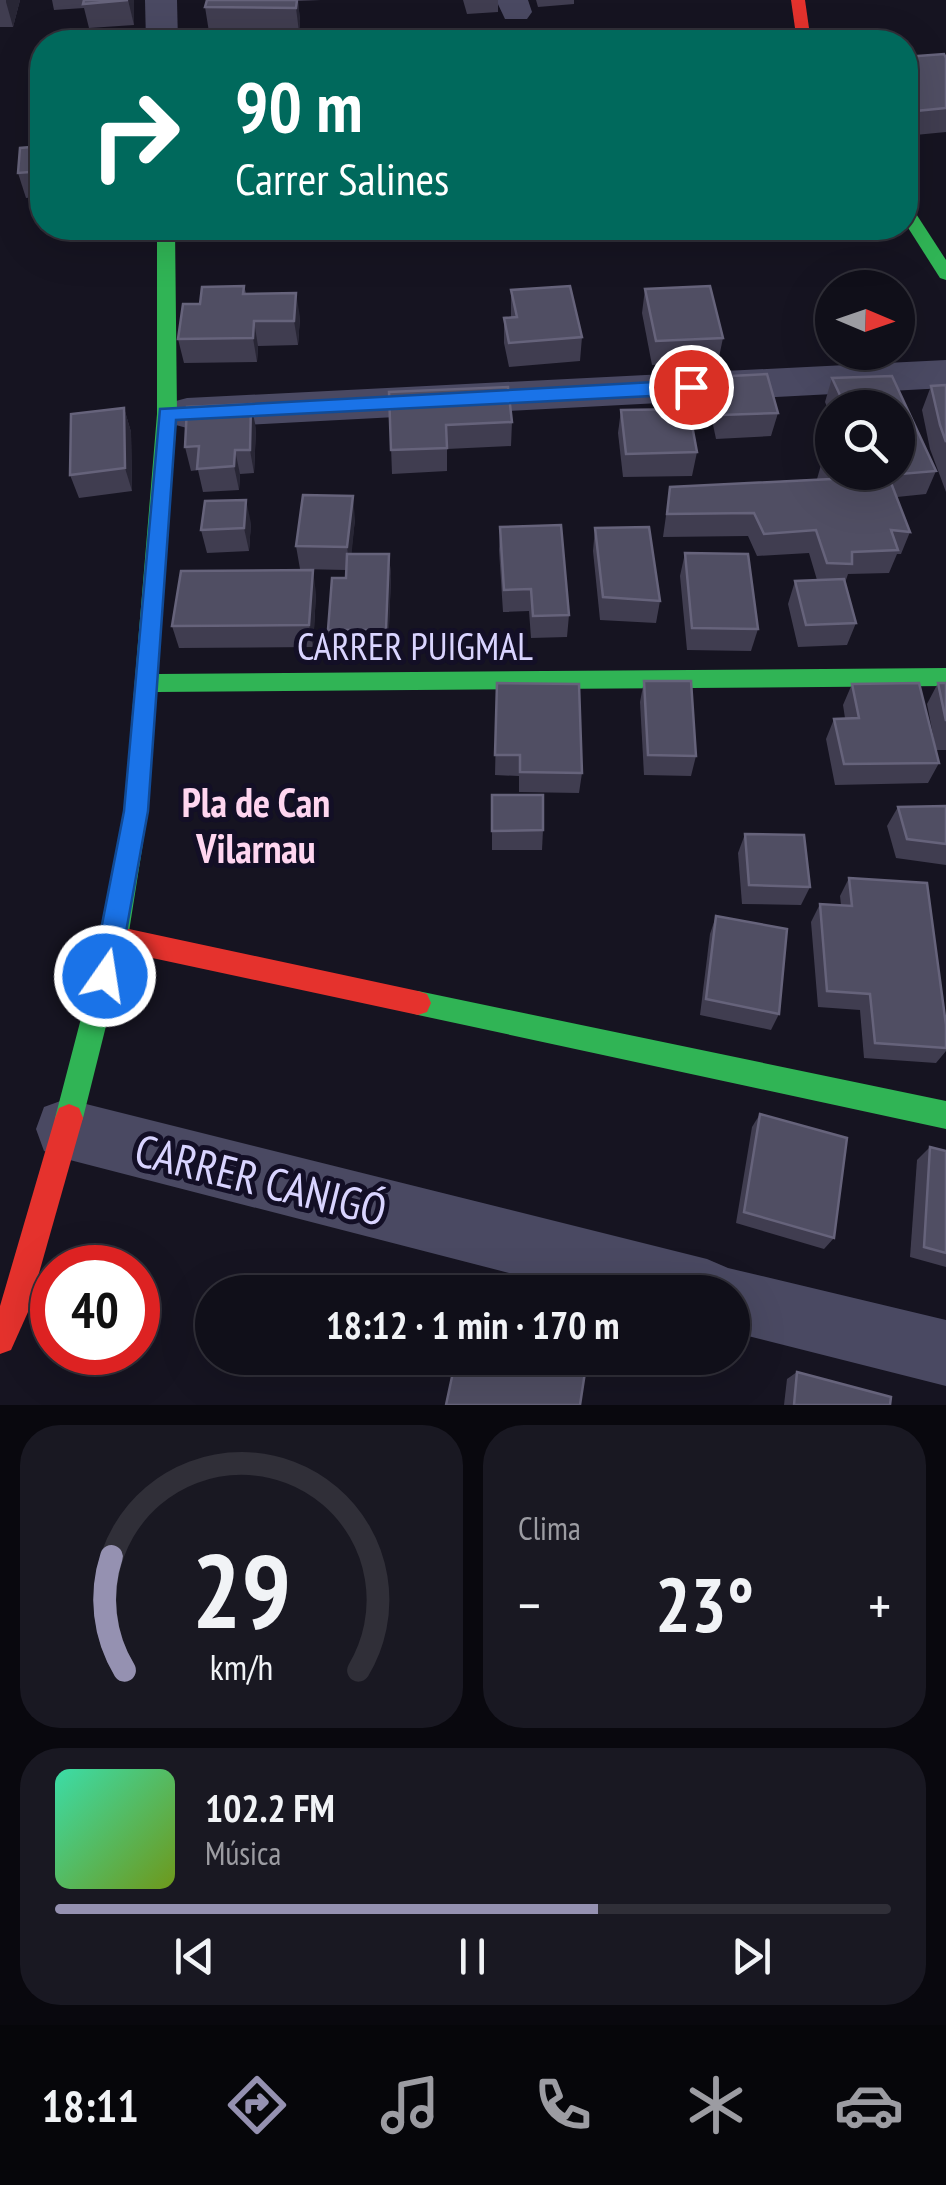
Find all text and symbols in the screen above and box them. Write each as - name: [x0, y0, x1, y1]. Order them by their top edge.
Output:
- text: 90 m: [235, 61, 363, 151]
- icon: right: [70, 70, 200, 200]
- text: Carrer Salines: [235, 149, 449, 207]
- north arrow: [815, 270, 915, 370]
- map controls: [815, 270, 915, 490]
- pin: [649, 345, 734, 430]
- icon: arrive: [664, 360, 719, 415]
- button: search: [815, 390, 915, 490]
- street label: CARRER PUIGMAL: [297, 621, 533, 670]
- district label: Pla de Can Vilarnau: [182, 776, 330, 874]
- position arrow: [53, 924, 157, 1028]
- street label: CARRER CANIGÓ: [129, 1120, 393, 1238]
- speed limit sign: 40: [30, 1245, 160, 1375]
- text: 18:12 · 1 min · 170 m: [326, 1300, 619, 1349]
- text: Clima: [518, 1507, 581, 1549]
- text: 29: [192, 1522, 291, 1657]
- text: 23°: [655, 1556, 754, 1653]
- text: −: [518, 1569, 541, 1640]
- text: +: [868, 1569, 891, 1640]
- text: km/h: [210, 1644, 273, 1690]
- text: 102.2 FM: [205, 1783, 335, 1832]
- text: Música: [205, 1832, 281, 1874]
- icon: previous: [167, 1929, 222, 1984]
- icon: pause: [445, 1929, 500, 1984]
- icon: next: [724, 1929, 779, 1984]
- icon: directions: [222, 2070, 292, 2140]
- icon: music: [375, 2070, 445, 2140]
- icon: phone: [528, 2070, 598, 2140]
- icon: climate: [681, 2070, 751, 2140]
- icon: car: [834, 2070, 904, 2140]
- text: 18:11: [42, 2076, 139, 2134]

